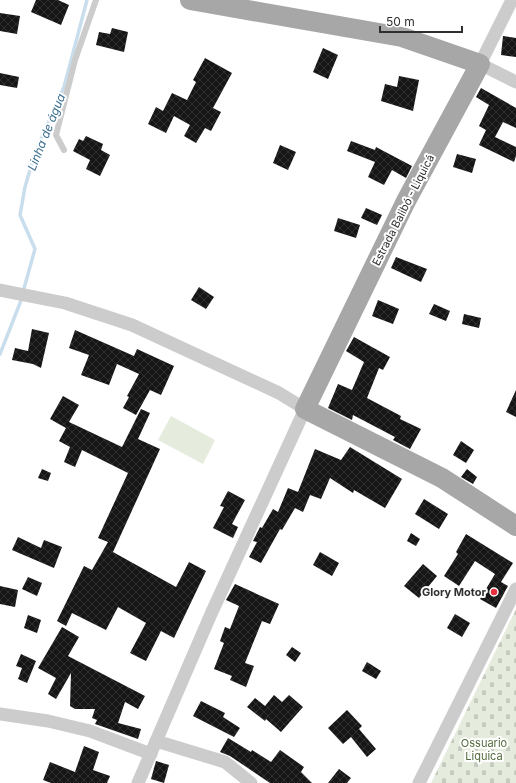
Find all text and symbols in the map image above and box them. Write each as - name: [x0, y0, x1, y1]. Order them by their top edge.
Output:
- scale bar: [380, 8, 462, 34]
- text: 50 m: [386, 14, 415, 29]
- water label: Linha de água: [24, 91, 68, 173]
- street label: Estrada Balibó - Liquicá: [369, 152, 437, 268]
- place label: Glory Motor: [422, 585, 487, 599]
- marker: Glory Motor: [489, 587, 499, 597]
- park label: Ossuario Liquica: [461, 736, 508, 763]

